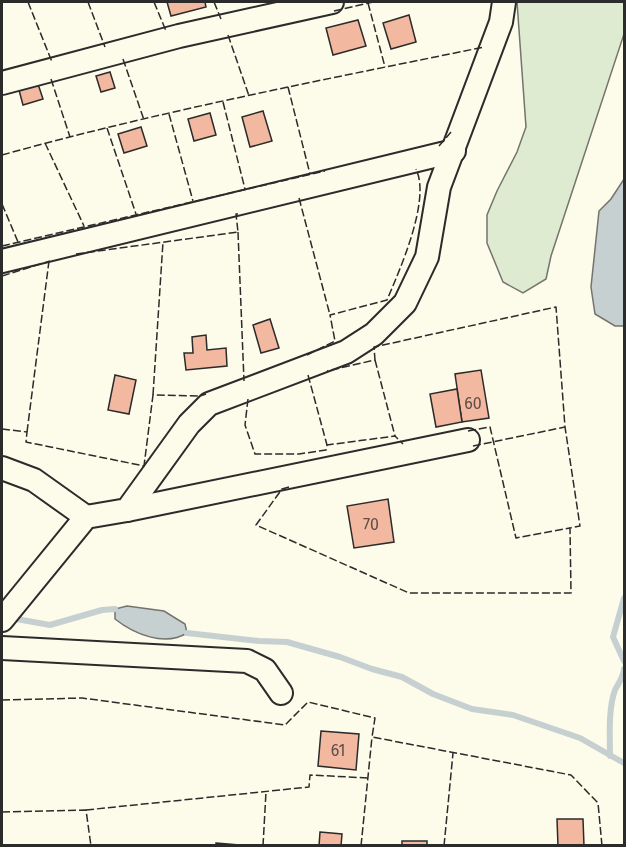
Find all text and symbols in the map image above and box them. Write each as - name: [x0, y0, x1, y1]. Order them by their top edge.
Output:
- house number: 60: [464, 394, 482, 413]
- house number: 70: [363, 515, 379, 534]
- house number: 61: [331, 741, 345, 760]

